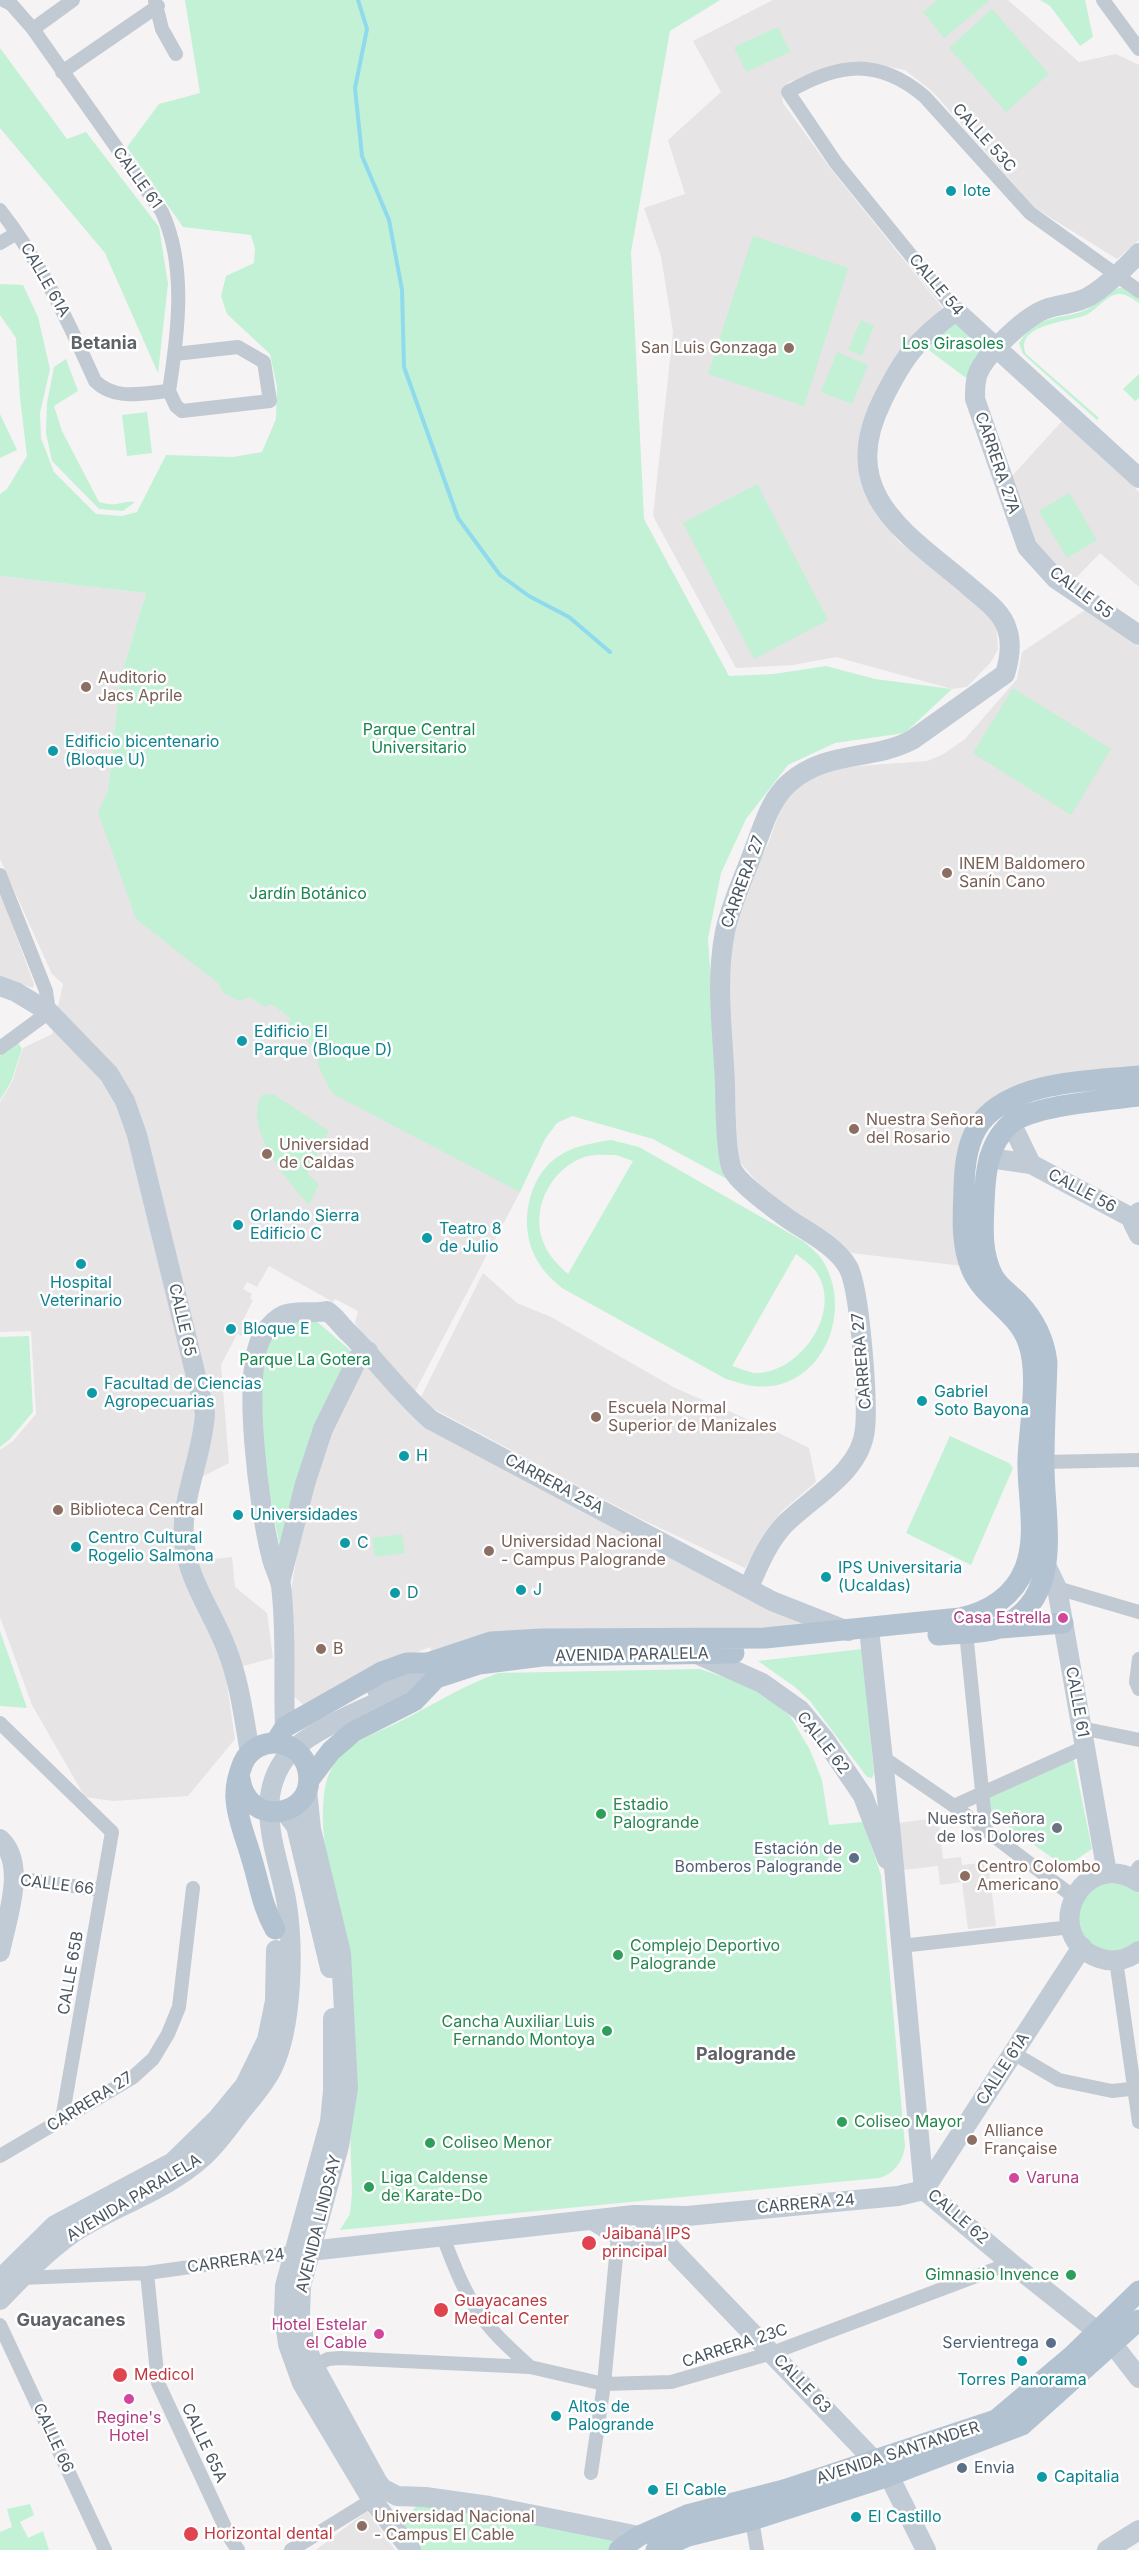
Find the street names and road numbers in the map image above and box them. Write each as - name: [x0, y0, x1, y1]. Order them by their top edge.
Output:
- street label: CALLE 53C: [948, 100, 1020, 176]
- street label: CALLE 61: [108, 144, 166, 212]
- street label: CALLE 61A: [16, 240, 74, 320]
- street label: CALLE 54: [905, 250, 967, 320]
- street label: CARRERA 27A: [971, 409, 1023, 517]
- street label: CALLE 55: [1046, 563, 1116, 623]
- street label: CARRERA 27: [717, 833, 769, 931]
- street label: CALLE 56: [1045, 1165, 1119, 1217]
- street label: CALLE 65: [164, 1282, 200, 1358]
- street label: CARRERA 27: [848, 1312, 876, 1410]
- street label: CARRERA 25A: [501, 1450, 607, 1518]
- street label: AVENIDA PARALELA: [555, 1644, 709, 1666]
- street label: CALLE 61: [1061, 1665, 1093, 1739]
- street label: CALLE 62: [793, 1708, 853, 1778]
- street label: CALLE 66: [19, 1871, 95, 1899]
- street label: CALLE 65B: [54, 1930, 88, 2016]
- street label: CALLE 61A: [973, 2029, 1033, 2109]
- street label: CARRERA 27: [44, 2068, 136, 2136]
- street label: AVENIDA PARALELA: [63, 2150, 205, 2246]
- street label: AVENIDA LINDSAY: [293, 2153, 345, 2295]
- street label: CALLE 62: [924, 2185, 992, 2249]
- street label: CARRERA 24: [756, 2190, 856, 2218]
- street label: CARRERA 24: [186, 2245, 286, 2277]
- street label: CARRERA 23C: [680, 2320, 790, 2372]
- street label: CALLE 63: [769, 2351, 835, 2417]
- street label: CALLE 66: [29, 2400, 77, 2476]
- street label: CALLE 65A: [177, 2400, 231, 2486]
- street label: AVENIDA SANTANDER: [814, 2418, 982, 2488]

